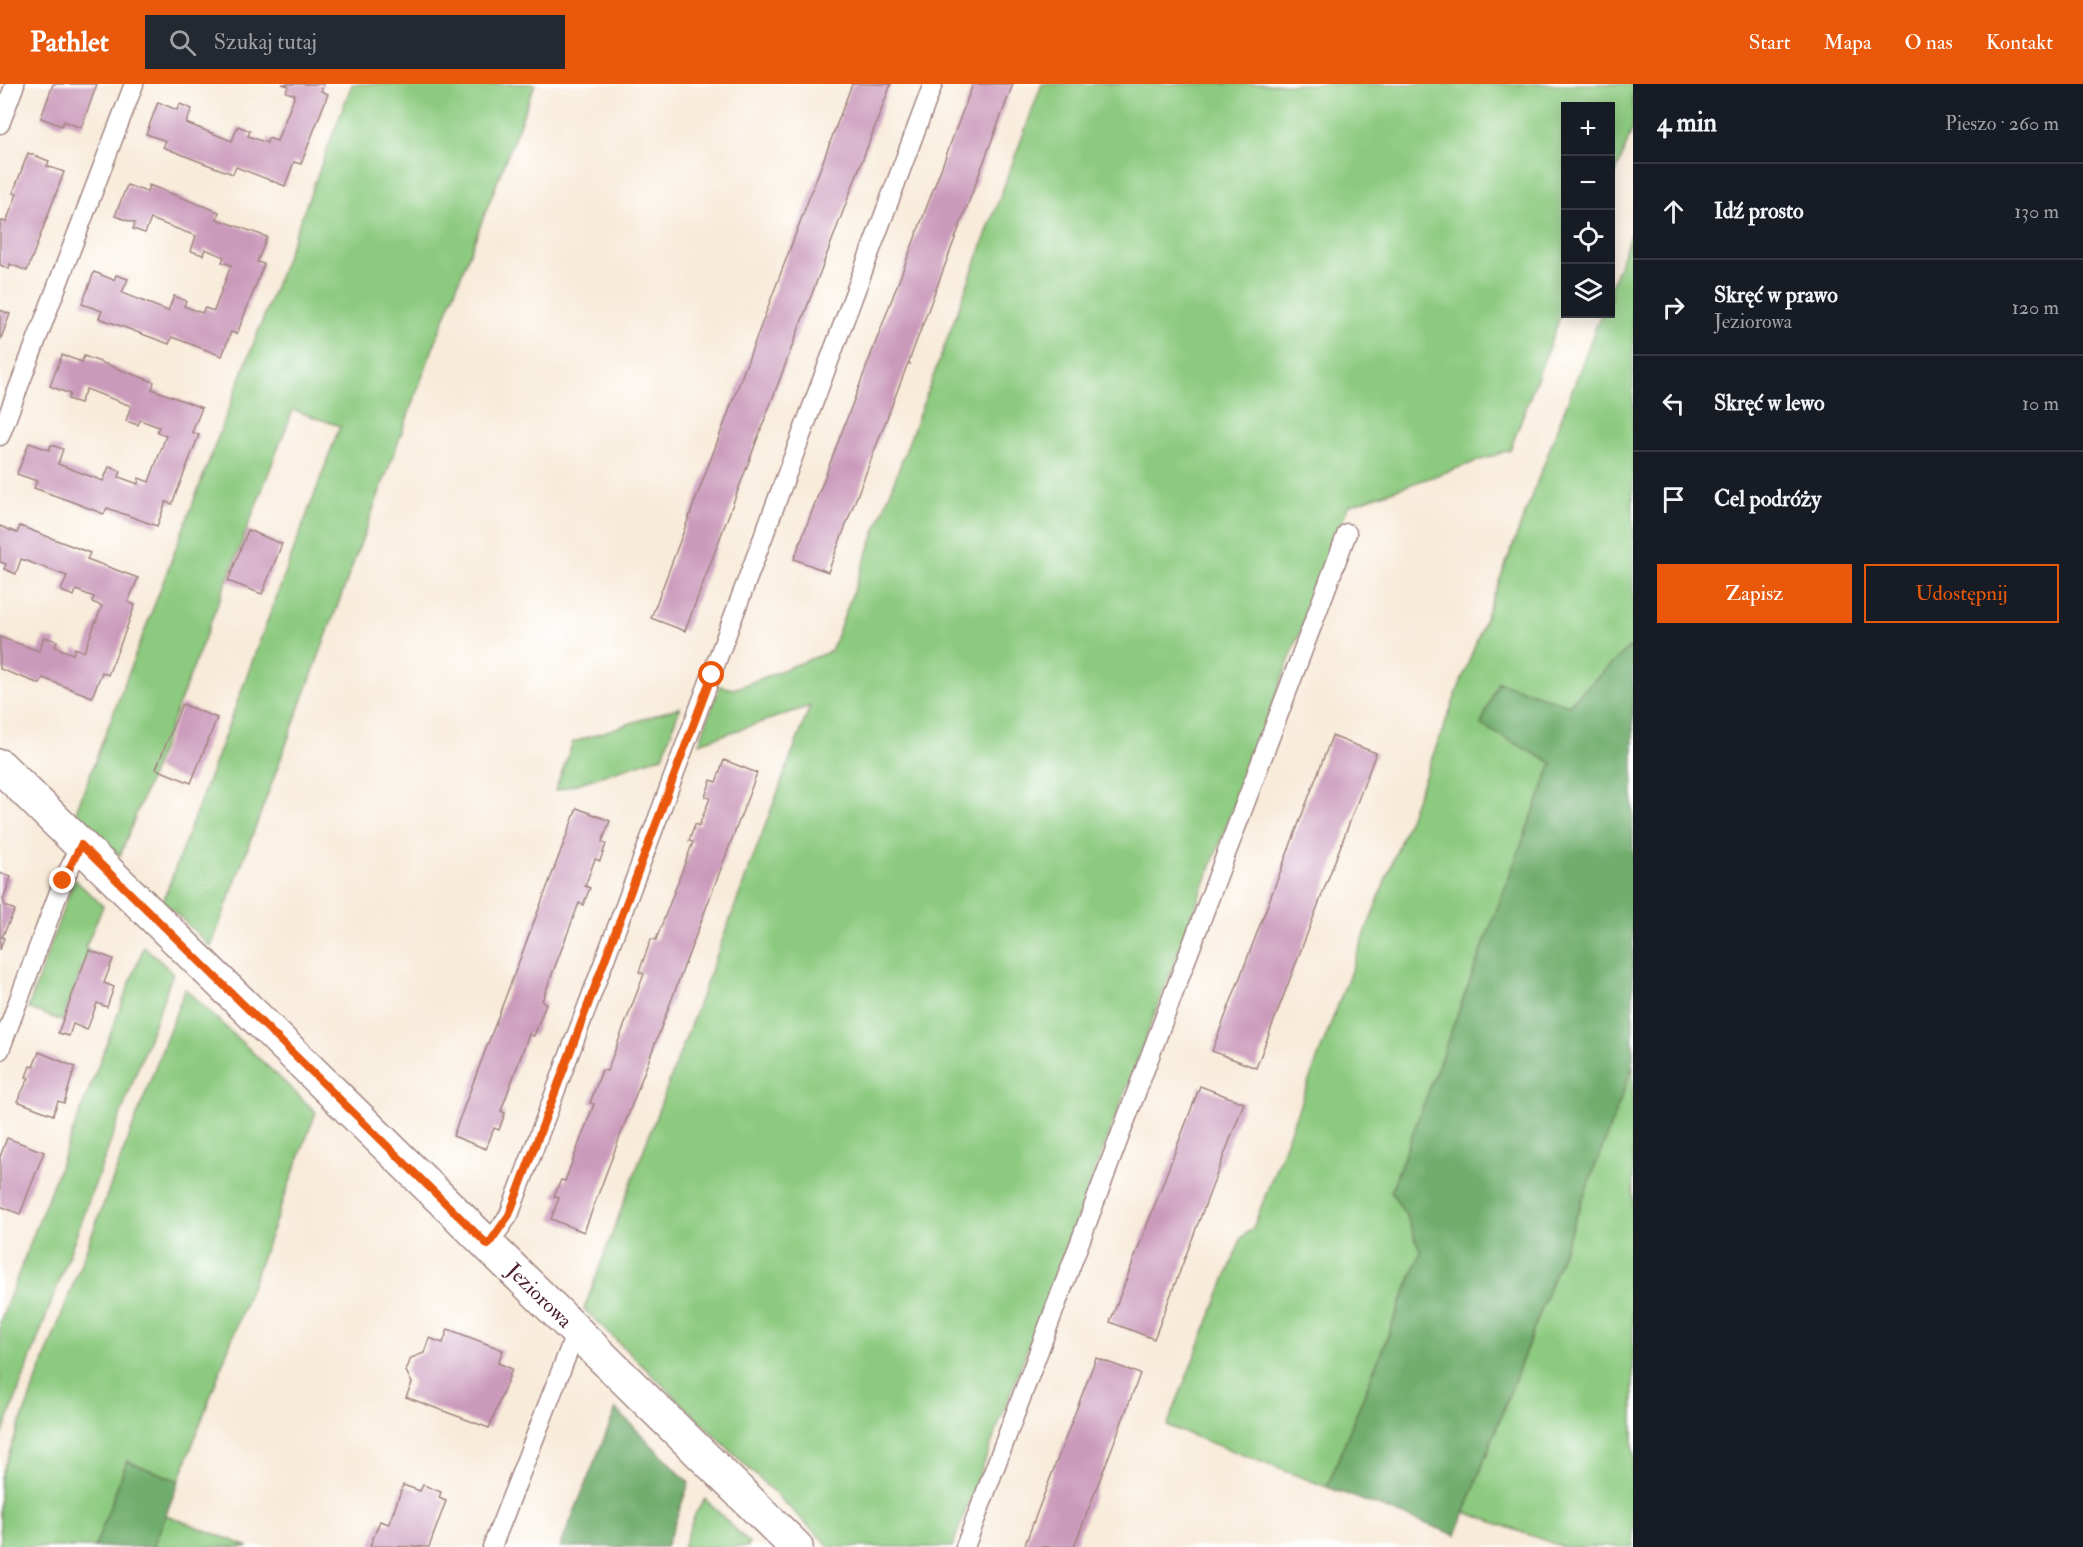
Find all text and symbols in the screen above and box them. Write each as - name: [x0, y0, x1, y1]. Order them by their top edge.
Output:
- search box: [145, 15, 565, 69]
- text: Pathlet: [30, 25, 109, 60]
- icon: search: [166, 26, 199, 59]
- text: Szukaj tutaj: [214, 28, 317, 56]
- text: Start: [1749, 29, 1791, 56]
- text: Mapa: [1824, 29, 1872, 56]
- text: O nas: [1905, 29, 1953, 56]
- text: Kontakt: [1986, 29, 2053, 56]
- map controls: [1561, 102, 1615, 318]
- button: +: [1561, 102, 1615, 156]
- text: 4 min: [1657, 107, 1717, 139]
- text: Pieszo · 260 m: [1945, 111, 2059, 136]
- button: −: [1561, 156, 1615, 210]
- icon: ahead: [1657, 195, 1690, 228]
- text: Idź prosto: [1714, 197, 1804, 225]
- text: 130 m: [2014, 199, 2059, 224]
- button: locate: [1561, 210, 1615, 264]
- button: layers: [1561, 264, 1615, 318]
- text: Skręć w prawo: [1714, 281, 1838, 309]
- icon: right: [1657, 291, 1690, 324]
- text: 120 m: [2012, 295, 2059, 320]
- text: Jeziorowa: [1714, 309, 1792, 334]
- icon: left: [1657, 387, 1690, 420]
- text: Skręć w lewo: [1714, 389, 1825, 417]
- text: 10 m: [2022, 391, 2059, 416]
- icon: arrive: [1657, 483, 1690, 516]
- text: Cel podróży: [1714, 485, 1821, 513]
- button: Zapisz: [1657, 564, 1852, 623]
- button: Udostępnij: [1864, 564, 2059, 623]
- route start: [698, 661, 724, 687]
- route end: [49, 867, 75, 893]
- street label: Jeziorowa: [500, 1257, 578, 1334]

